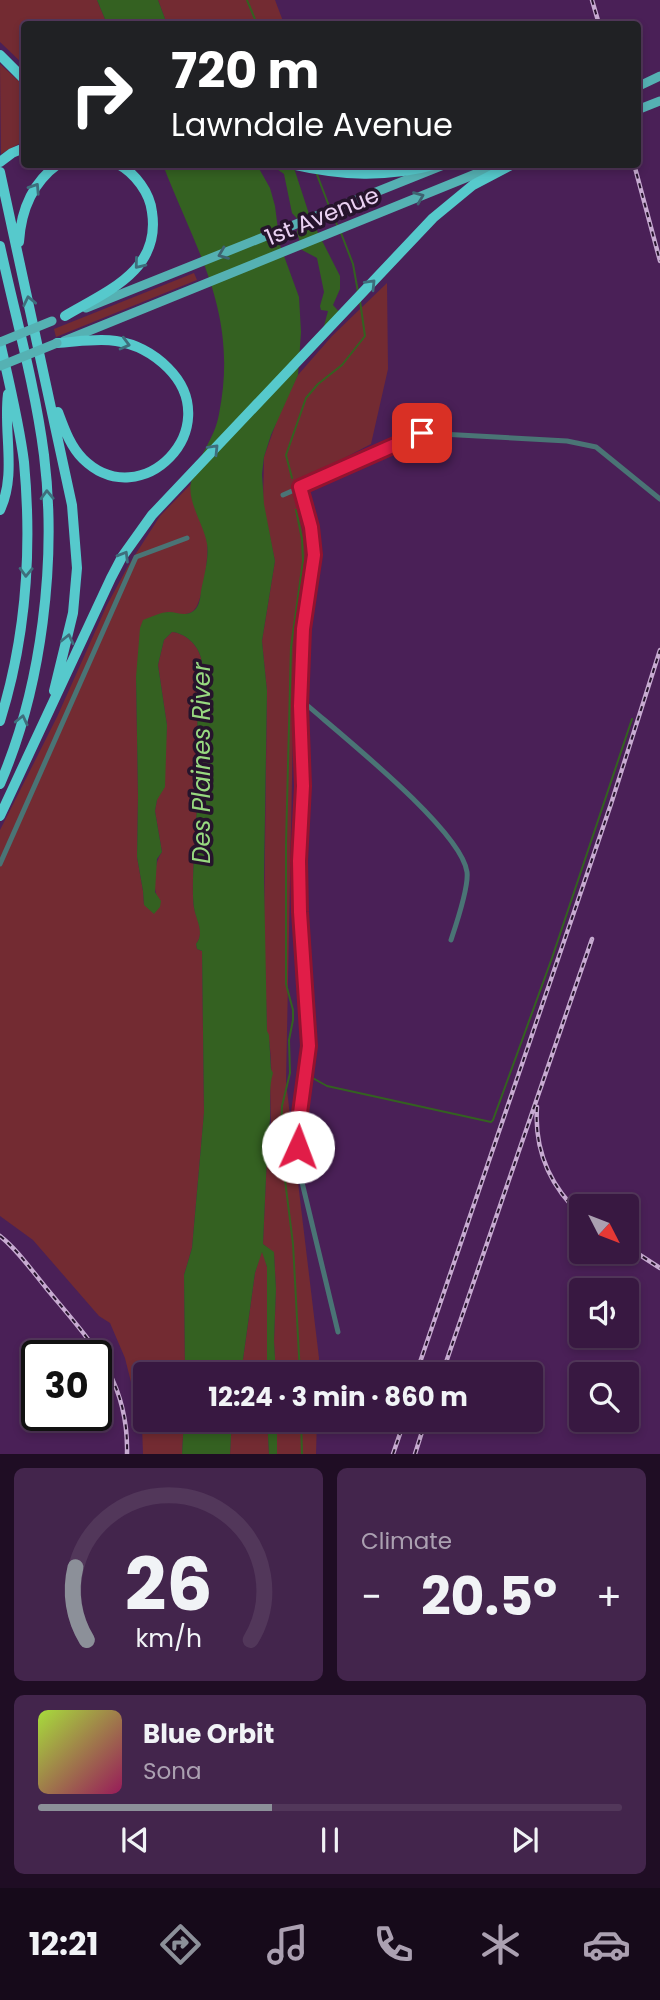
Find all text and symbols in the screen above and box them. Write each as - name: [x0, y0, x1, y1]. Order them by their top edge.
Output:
- text: 720 m: [171, 37, 319, 105]
- icon: right: [56, 49, 147, 140]
- text: Lawndale Avenue: [171, 102, 453, 147]
- street label: 1st Avenue: [260, 179, 384, 253]
- one-way arrow: [27, 183, 40, 196]
- one-way arrow: [412, 192, 424, 206]
- one-way arrow: [218, 246, 230, 260]
- one-way arrow: [135, 256, 147, 269]
- one-way arrow: [362, 279, 375, 292]
- one-way arrow: [23, 296, 37, 308]
- one-way arrow: [119, 336, 131, 350]
- pin: [392, 403, 452, 463]
- icon: arrive: [403, 414, 441, 452]
- one-way arrow: [205, 444, 218, 457]
- one-way arrow: [39, 489, 54, 500]
- one-way arrow: [115, 551, 128, 564]
- one-way arrow: [18, 567, 33, 578]
- one-way arrow: [59, 633, 74, 645]
- water label: Des Plaines River: [185, 661, 218, 864]
- one-way arrow: [14, 714, 28, 726]
- position arrow: [261, 1110, 335, 1184]
- north arrow: [569, 1194, 639, 1264]
- map controls: [569, 1194, 639, 1432]
- button: sound: [569, 1278, 639, 1348]
- speed limit sign: 30: [21, 1340, 112, 1431]
- button: search: [569, 1362, 639, 1432]
- text: 12:24 · 3 min · 860 m: [208, 1379, 468, 1415]
- text: Climate: [361, 1525, 452, 1557]
- text: 26: [125, 1535, 212, 1636]
- text: 20.5°: [421, 1560, 557, 1633]
- text: −: [361, 1570, 382, 1623]
- text: +: [596, 1570, 622, 1623]
- text: km/h: [135, 1621, 202, 1656]
- text: Blue Orbit: [143, 1716, 274, 1752]
- text: Sona: [143, 1755, 202, 1787]
- icon: previous: [116, 1821, 154, 1859]
- icon: pause: [311, 1821, 349, 1859]
- icon: next: [506, 1821, 544, 1859]
- icon: directions: [156, 1920, 205, 1969]
- icon: music: [263, 1920, 312, 1969]
- icon: phone: [369, 1920, 418, 1969]
- icon: climate: [476, 1920, 525, 1969]
- icon: car: [582, 1920, 631, 1969]
- text: 12:21: [29, 1921, 98, 1966]

